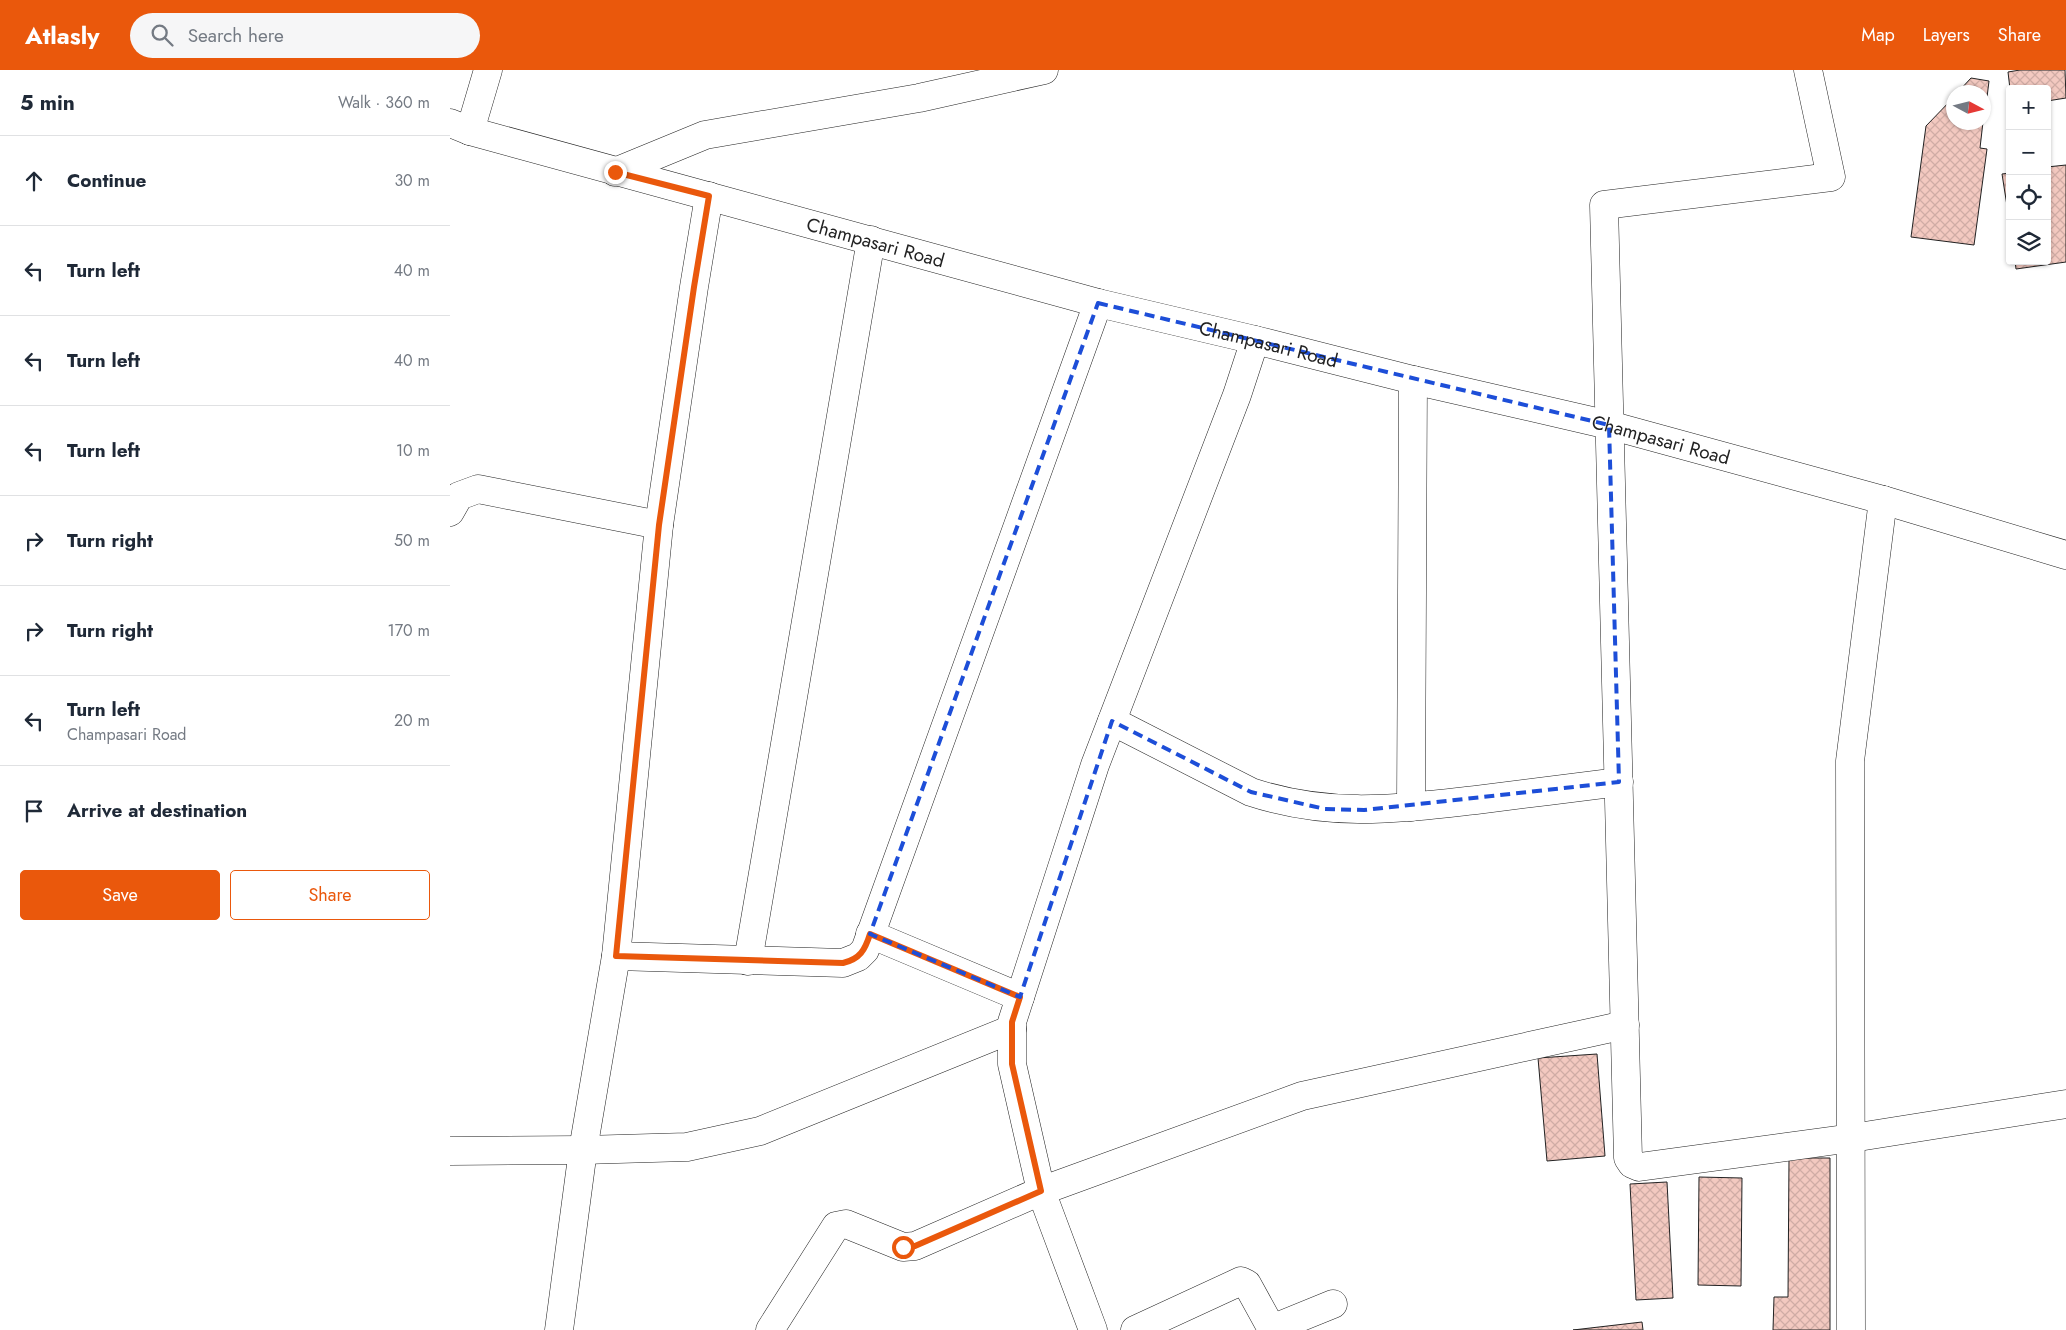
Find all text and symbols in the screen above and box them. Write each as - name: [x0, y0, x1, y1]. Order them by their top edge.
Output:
- search box: [130, 13, 480, 58]
- text: Atlasly: [25, 18, 100, 53]
- icon: search: [148, 21, 176, 49]
- text: Search here: [188, 22, 284, 49]
- text: Map: [1861, 22, 1895, 48]
- text: Layers: [1923, 22, 1970, 48]
- text: Share: [1998, 22, 2041, 48]
- north arrow: [1946, 85, 1991, 130]
- map controls: [2006, 85, 2051, 265]
- button: +: [2006, 85, 2051, 130]
- text: 5 min: [20, 88, 75, 118]
- text: Walk · 360 m: [338, 91, 430, 114]
- button: −: [2006, 130, 2051, 175]
- route end: [604, 161, 627, 184]
- icon: ahead: [20, 167, 48, 195]
- text: Continue: [67, 167, 146, 194]
- text: 30 m: [394, 169, 430, 192]
- button: locate: [2006, 175, 2051, 220]
- street label: Champasari Road: [803, 211, 947, 274]
- button: layers: [2006, 220, 2051, 265]
- icon: left: [20, 257, 48, 285]
- text: Turn left: [67, 257, 140, 284]
- text: 40 m: [394, 259, 430, 282]
- street label: Champasari Road: [1196, 314, 1341, 374]
- icon: left: [20, 347, 48, 375]
- text: Turn left: [67, 347, 140, 374]
- text: 40 m: [394, 349, 430, 372]
- street label: Champasari Road: [1589, 409, 1733, 471]
- icon: left: [20, 437, 48, 465]
- text: Turn left: [67, 437, 140, 464]
- text: 10 m: [396, 439, 430, 462]
- icon: right: [20, 527, 48, 555]
- text: Turn right: [67, 527, 153, 554]
- text: 50 m: [394, 529, 430, 552]
- icon: right: [20, 617, 48, 645]
- text: Turn right: [67, 617, 153, 644]
- text: 170 m: [388, 619, 430, 642]
- text: Turn left: [67, 696, 140, 723]
- icon: left: [20, 707, 48, 735]
- text: 20 m: [394, 709, 430, 732]
- text: Champasari Road: [67, 723, 186, 746]
- icon: arrive: [20, 797, 48, 825]
- text: Arrive at destination: [67, 797, 247, 824]
- button: Save: [20, 870, 220, 920]
- button: Share: [230, 870, 430, 920]
- route start: [892, 1236, 915, 1259]

